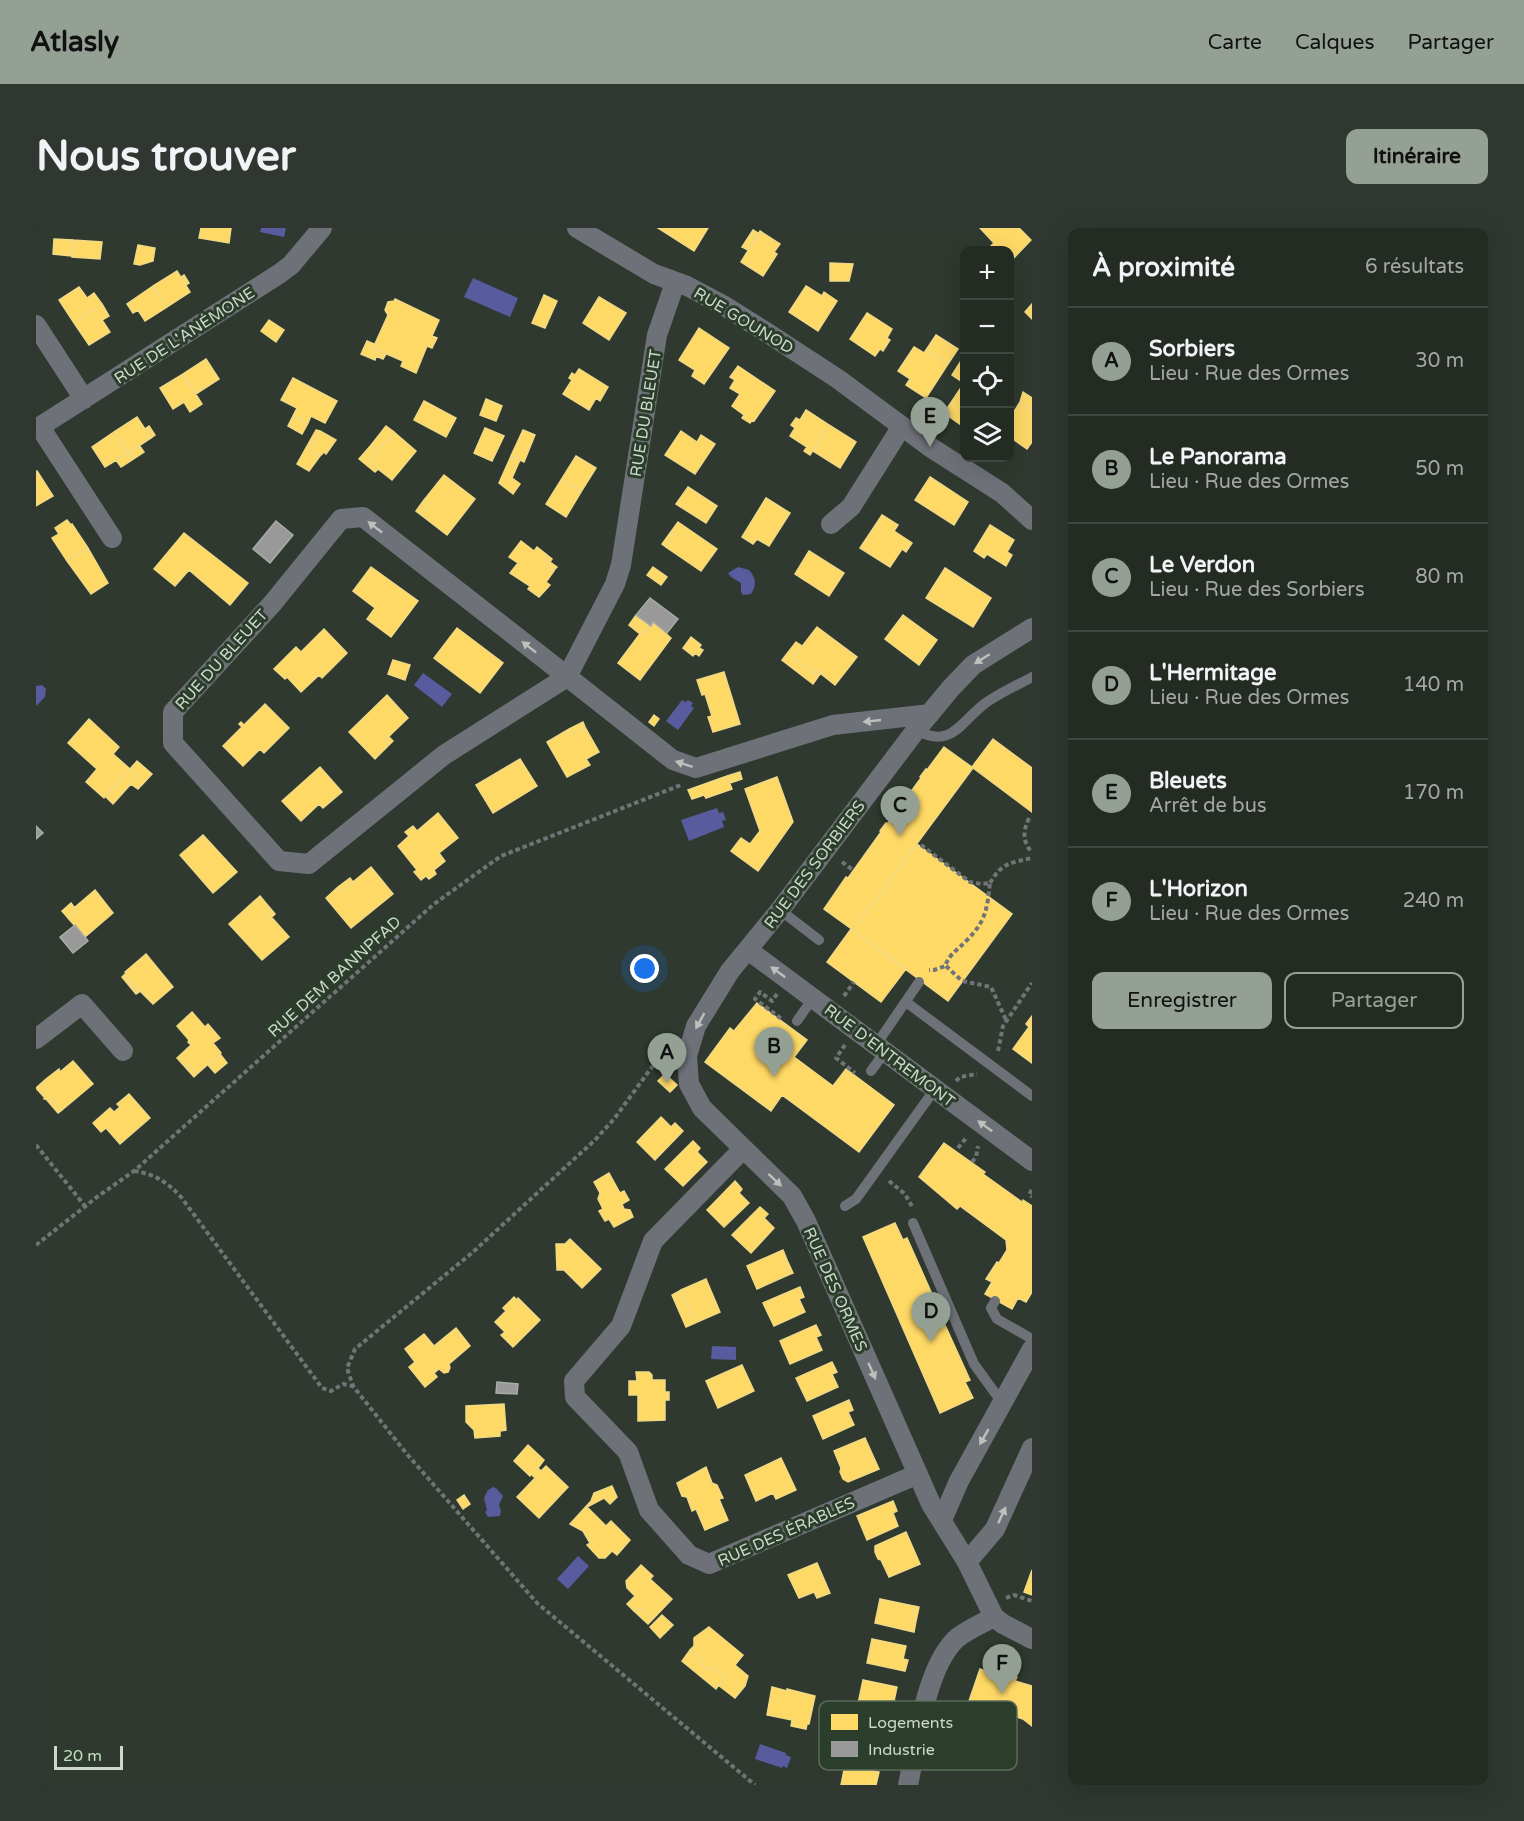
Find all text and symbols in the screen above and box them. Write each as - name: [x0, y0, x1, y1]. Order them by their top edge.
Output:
- text: Atlasly: [30, 25, 119, 59]
- text: Carte: [1208, 30, 1262, 55]
- text: Calques: [1295, 30, 1375, 55]
- text: Partager: [1408, 30, 1494, 55]
- button: Itinéraire: [1346, 129, 1488, 184]
- text: Nous trouver: [36, 131, 296, 182]
- map controls: [960, 246, 1014, 462]
- button: +: [960, 246, 1014, 300]
- text: À proximité: [1092, 252, 1235, 283]
- text: 6 résultats: [1365, 255, 1464, 279]
- street label: RUE DE L'ANÉMONE: [111, 283, 259, 389]
- street label: RUE GOUNOD: [690, 283, 797, 359]
- button: −: [960, 300, 1014, 354]
- text: Sorbiers: [1149, 336, 1235, 362]
- street label: RUE DU BLEUET: [626, 348, 666, 478]
- text: A: [1104, 349, 1119, 373]
- text: 30 m: [1415, 349, 1464, 373]
- button: locate: [960, 354, 1014, 408]
- text: Lieu · Rue des Ormes: [1149, 362, 1349, 386]
- pin: E: [910, 398, 950, 447]
- button: layers: [960, 408, 1014, 462]
- text: Le Panorama: [1149, 444, 1287, 470]
- text: B: [1105, 457, 1118, 481]
- text: 50 m: [1415, 457, 1464, 481]
- text: Lieu · Rue des Ormes: [1149, 470, 1349, 494]
- one-way arrow: [367, 520, 383, 533]
- text: Le Verdon: [1149, 552, 1255, 578]
- text: C: [1105, 565, 1118, 589]
- text: 80 m: [1415, 565, 1464, 589]
- text: Lieu · Rue des Sorbiers: [1149, 578, 1365, 602]
- street label: RUE DU BLEUET: [171, 605, 272, 714]
- one-way arrow: [521, 640, 537, 653]
- one-way arrow: [974, 653, 990, 664]
- text: L'Hermitage: [1149, 660, 1277, 686]
- text: D: [1104, 673, 1119, 697]
- text: 140 m: [1403, 673, 1464, 697]
- text: Lieu · Rue des Ormes: [1149, 686, 1349, 710]
- one-way arrow: [862, 716, 881, 726]
- one-way arrow: [675, 758, 693, 768]
- text: Bleuets: [1149, 768, 1227, 794]
- text: E: [1105, 781, 1118, 805]
- text: 170 m: [1403, 781, 1464, 805]
- pin: C: [880, 786, 920, 836]
- text: Arrêt de bus: [1149, 794, 1267, 818]
- street label: RUE DES SORBIERS: [760, 796, 870, 933]
- text: L'Horizon: [1149, 876, 1248, 902]
- text: F: [1105, 889, 1118, 913]
- text: 240 m: [1403, 889, 1464, 913]
- text: Lieu · Rue des Ormes: [1149, 902, 1349, 926]
- street label: RUE DEM BANNPFAD: [264, 912, 405, 1042]
- your location: [630, 954, 659, 983]
- one-way arrow: [770, 966, 786, 978]
- button: Enregistrer: [1092, 972, 1272, 1029]
- button: Partager: [1284, 972, 1464, 1029]
- street label: RUE D'ENTREMONT: [820, 1000, 959, 1112]
- one-way arrow: [695, 1013, 705, 1030]
- pin: B: [754, 1028, 794, 1077]
- pin: A: [648, 1034, 686, 1083]
- one-way arrow: [977, 1120, 993, 1132]
- one-way arrow: [768, 1172, 782, 1186]
- street label: RUE DES ORMES: [799, 1224, 872, 1355]
- pin: D: [912, 1292, 950, 1342]
- one-way arrow: [867, 1362, 877, 1380]
- one-way arrow: [979, 1429, 989, 1446]
- street label: RUE DES ÉRABLES: [715, 1493, 858, 1571]
- one-way arrow: [997, 1506, 1006, 1523]
- pin: F: [982, 1644, 1022, 1694]
- legend: [819, 1701, 1017, 1770]
- text: Logements: [868, 1713, 953, 1733]
- text: Industrie: [868, 1740, 935, 1760]
- scale bar: [54, 1743, 123, 1770]
- text: 20 m: [63, 1746, 102, 1766]

